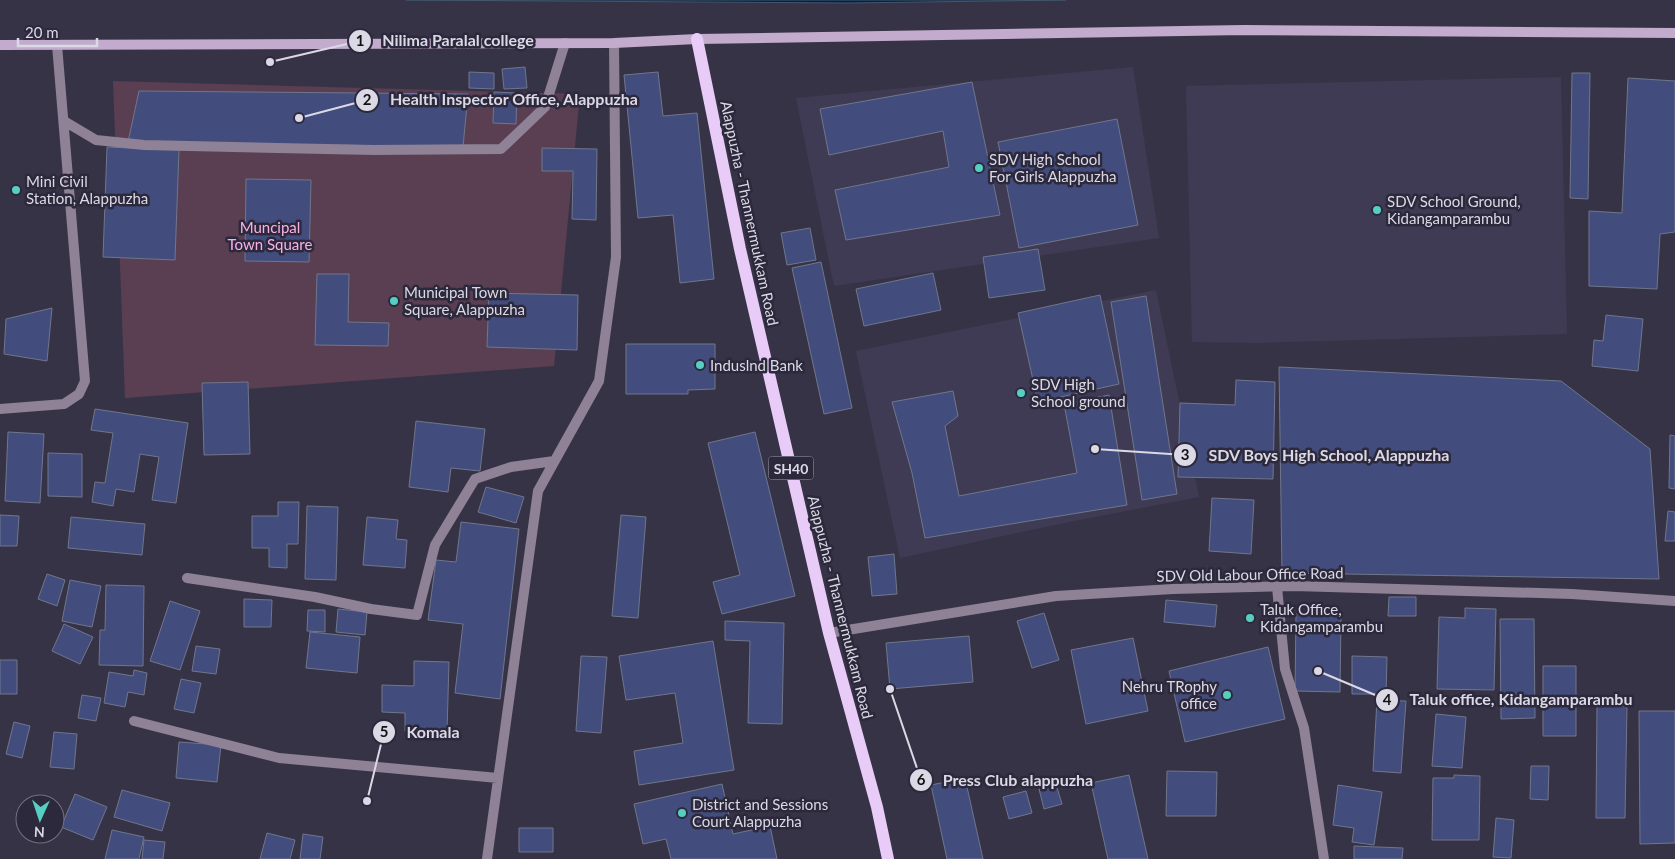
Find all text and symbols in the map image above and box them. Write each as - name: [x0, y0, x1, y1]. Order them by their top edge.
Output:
- scale bar: [18, 15, 96, 47]
- text: 20 m: [25, 23, 59, 41]
- callout: Nilima Paralal college: [347, 25, 544, 56]
- text: Nilima Paralal college: [382, 30, 534, 49]
- text: 1: [356, 31, 364, 49]
- callout: Health Inspector Office, Alappuzha: [355, 84, 649, 115]
- text: Health Inspector Office, Alappuzha: [390, 89, 638, 108]
- text: 2: [363, 90, 372, 108]
- street label: Alappuzha - Thannermukkam Road: [717, 99, 783, 327]
- place label: SDV High School For Girls Alappuzha: [989, 150, 1117, 185]
- marker: SDV High School For Girls Alappuzha: [973, 162, 985, 174]
- place label: Mini Civil Station, Alappuzha: [26, 172, 148, 207]
- marker: Mini Civil Station, Alappuzha: [10, 184, 22, 196]
- place label: SDV School Ground, Kidangamparambu: [1387, 192, 1521, 227]
- marker: SDV School Ground, Kidangamparambu: [1371, 204, 1383, 216]
- park label: Muncipal Town Square: [228, 218, 312, 253]
- place label: Municipal Town Square, Alappuzha: [404, 283, 525, 318]
- marker: Municipal Town Square, Alappuzha: [388, 295, 400, 307]
- place label: Induslnd Bank: [710, 356, 803, 374]
- marker: Induslnd Bank: [694, 359, 706, 371]
- place label: SDV High School ground: [1031, 375, 1126, 410]
- marker: SDV High School ground: [1015, 387, 1027, 399]
- callout: SDV Boys High School, Alappuzha: [1173, 439, 1460, 470]
- text: 3: [1181, 445, 1189, 463]
- text: SDV Boys High School, Alappuzha: [1209, 445, 1449, 464]
- road number: SH40: [768, 456, 814, 479]
- street label: Alappuzha - Thannermukkam Road: [805, 494, 877, 720]
- street label: SDV Old Labour Office Road: [1156, 563, 1344, 585]
- place label: Taluk Office, Kidangamparambu: [1260, 600, 1383, 635]
- marker: Taluk Office, Kidangamparambu: [1244, 612, 1256, 624]
- place label: Nehru TRophy office: [1122, 677, 1217, 712]
- callout: Taluk office, Kidangamparambu: [1375, 684, 1643, 715]
- marker: Nehru TRophy office: [1221, 689, 1233, 701]
- text: Taluk office, Kidangamparambu: [1410, 689, 1632, 708]
- text: 4: [1383, 690, 1392, 708]
- callout: Komala: [371, 717, 469, 748]
- text: 5: [380, 722, 388, 740]
- text: Komala: [406, 722, 460, 741]
- callout: Press Club alappuzha: [908, 765, 1104, 796]
- text: 6: [917, 770, 926, 788]
- text: Press Club alappuzha: [943, 770, 1093, 789]
- north arrow: [15, 794, 65, 844]
- place label: District and Sessions Court Alappuzha: [692, 795, 828, 830]
- marker: District and Sessions Court Alappuzha: [676, 807, 688, 819]
- text: N: [33, 824, 45, 841]

